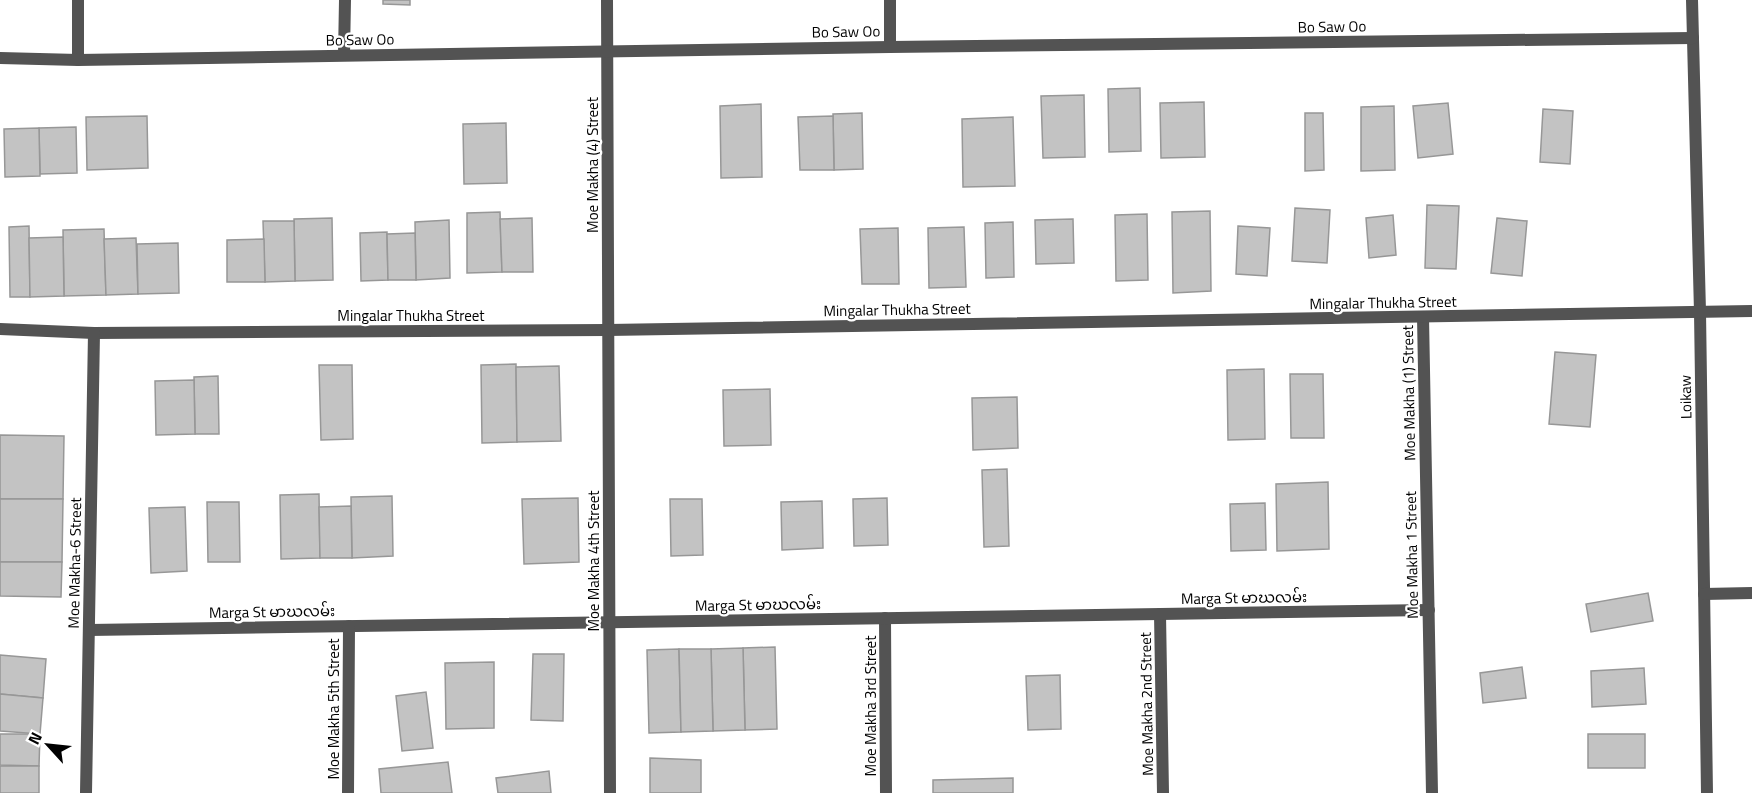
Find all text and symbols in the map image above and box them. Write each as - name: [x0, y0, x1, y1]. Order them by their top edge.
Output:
- street label: Bo Saw Oo: [1297, 14, 1367, 39]
- street label: Bo Saw Oo: [811, 19, 881, 44]
- street label: Bo Saw Oo: [325, 27, 395, 52]
- street label: Moe Makha (4) Street: [581, 96, 604, 233]
- street label: Mingalar Thukha Street: [1309, 290, 1458, 315]
- street label: Mingalar Thukha Street: [823, 297, 972, 322]
- street label: Mingalar Thukha Street: [337, 304, 485, 327]
- street label: Moe Makha (1) Street: [1396, 324, 1421, 461]
- street label: Loikaw: [1674, 375, 1697, 419]
- street label: Moe Makha 4th Street: [582, 490, 605, 632]
- street label: Moe Makha 1 Street: [1399, 490, 1424, 619]
- street label: Moe Makha-6 Street: [62, 497, 87, 629]
- street label: Marga St မာဃလမ်း: [1181, 585, 1307, 610]
- street label: Marga St မာဃလမ်း: [695, 592, 821, 617]
- street label: Marga St မာဃလမ်း: [209, 599, 335, 624]
- street label: Moe Makha 2nd Street: [1134, 631, 1159, 776]
- street label: Moe Makha 3rd Street: [859, 635, 882, 776]
- street label: Moe Makha 5th Street: [322, 638, 345, 780]
- north arrow: [18, 715, 78, 775]
- text: N: [21, 728, 48, 749]

